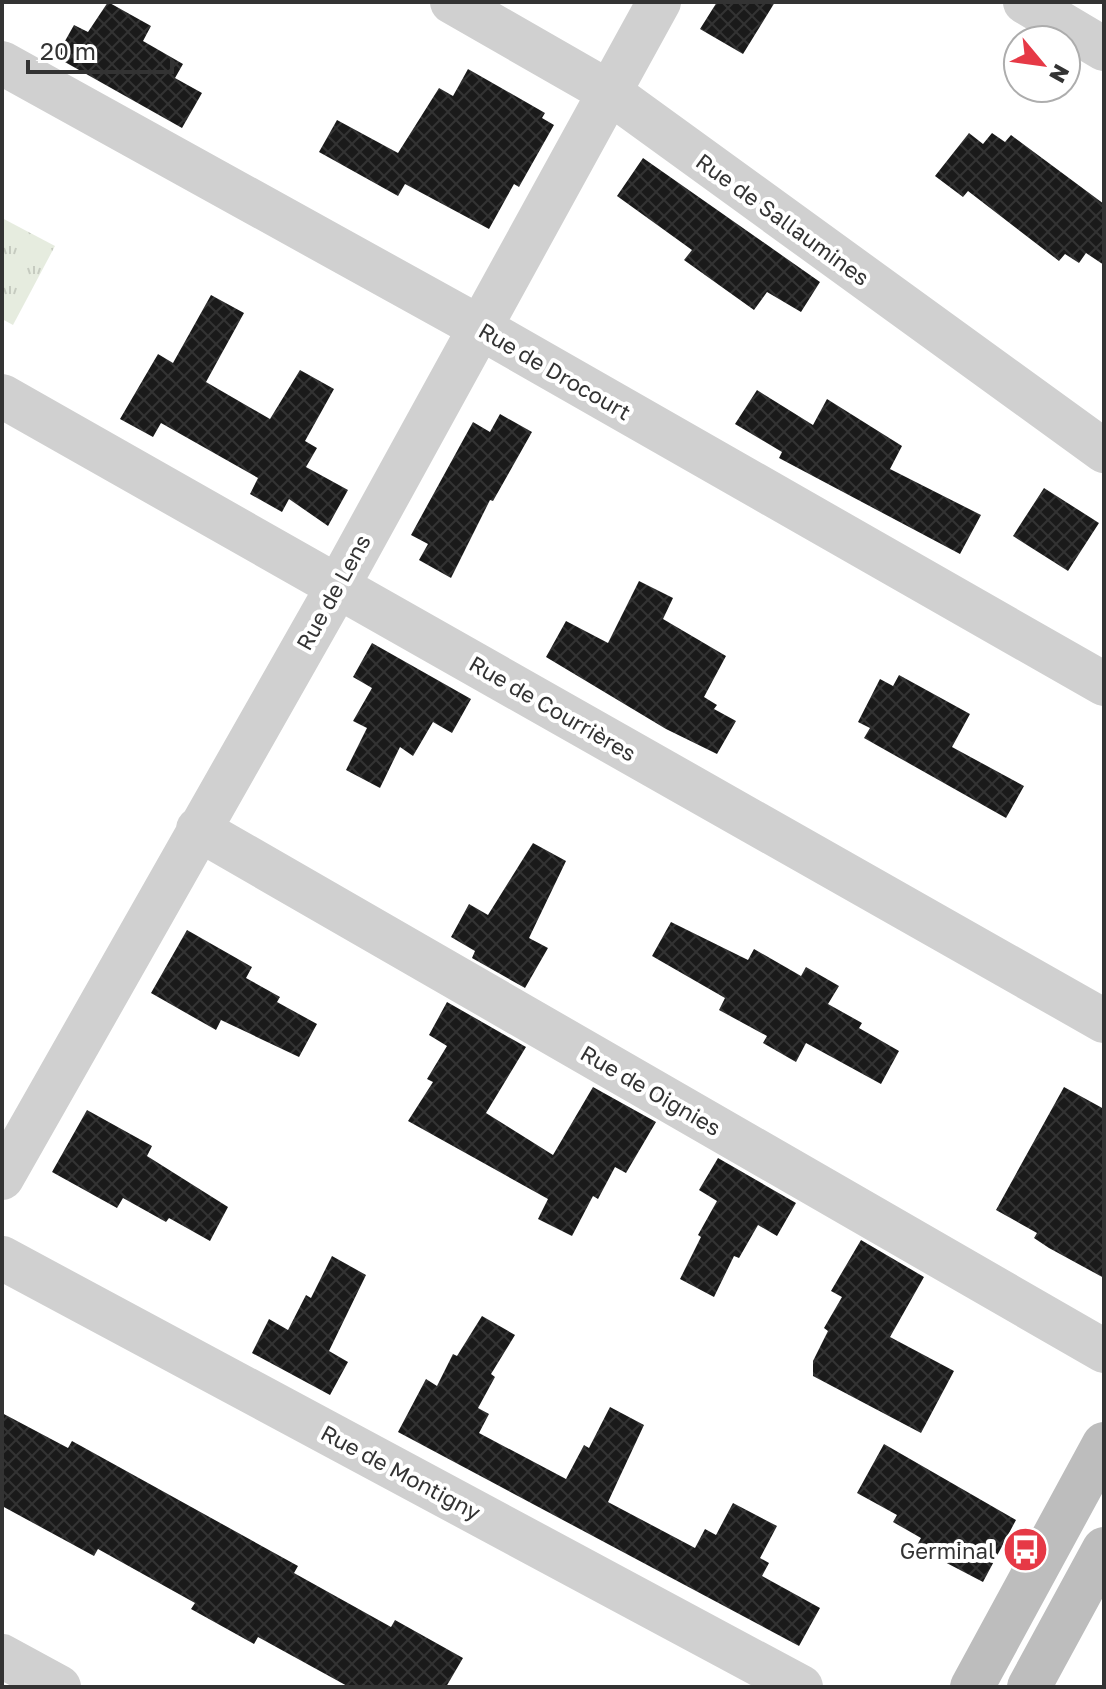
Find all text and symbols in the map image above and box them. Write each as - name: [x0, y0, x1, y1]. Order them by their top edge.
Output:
- scale bar: [28, 24, 172, 74]
- north arrow: [1002, 24, 1082, 104]
- text: 20 m: [40, 36, 96, 65]
- text: N: [1044, 60, 1076, 88]
- street label: Rue de Sallaumines: [691, 147, 875, 291]
- street label: Rue de Drocourt: [474, 317, 636, 425]
- street label: Rue de Lens: [290, 529, 376, 655]
- street label: Rue de Courrières: [465, 649, 641, 767]
- street label: Rue de Oignies: [576, 1039, 726, 1141]
- street label: Rue de Montigny: [317, 1419, 485, 1525]
- bus stop icon: Germinal: [1002, 1526, 1050, 1574]
- place label: Germinal: [900, 1537, 995, 1564]

